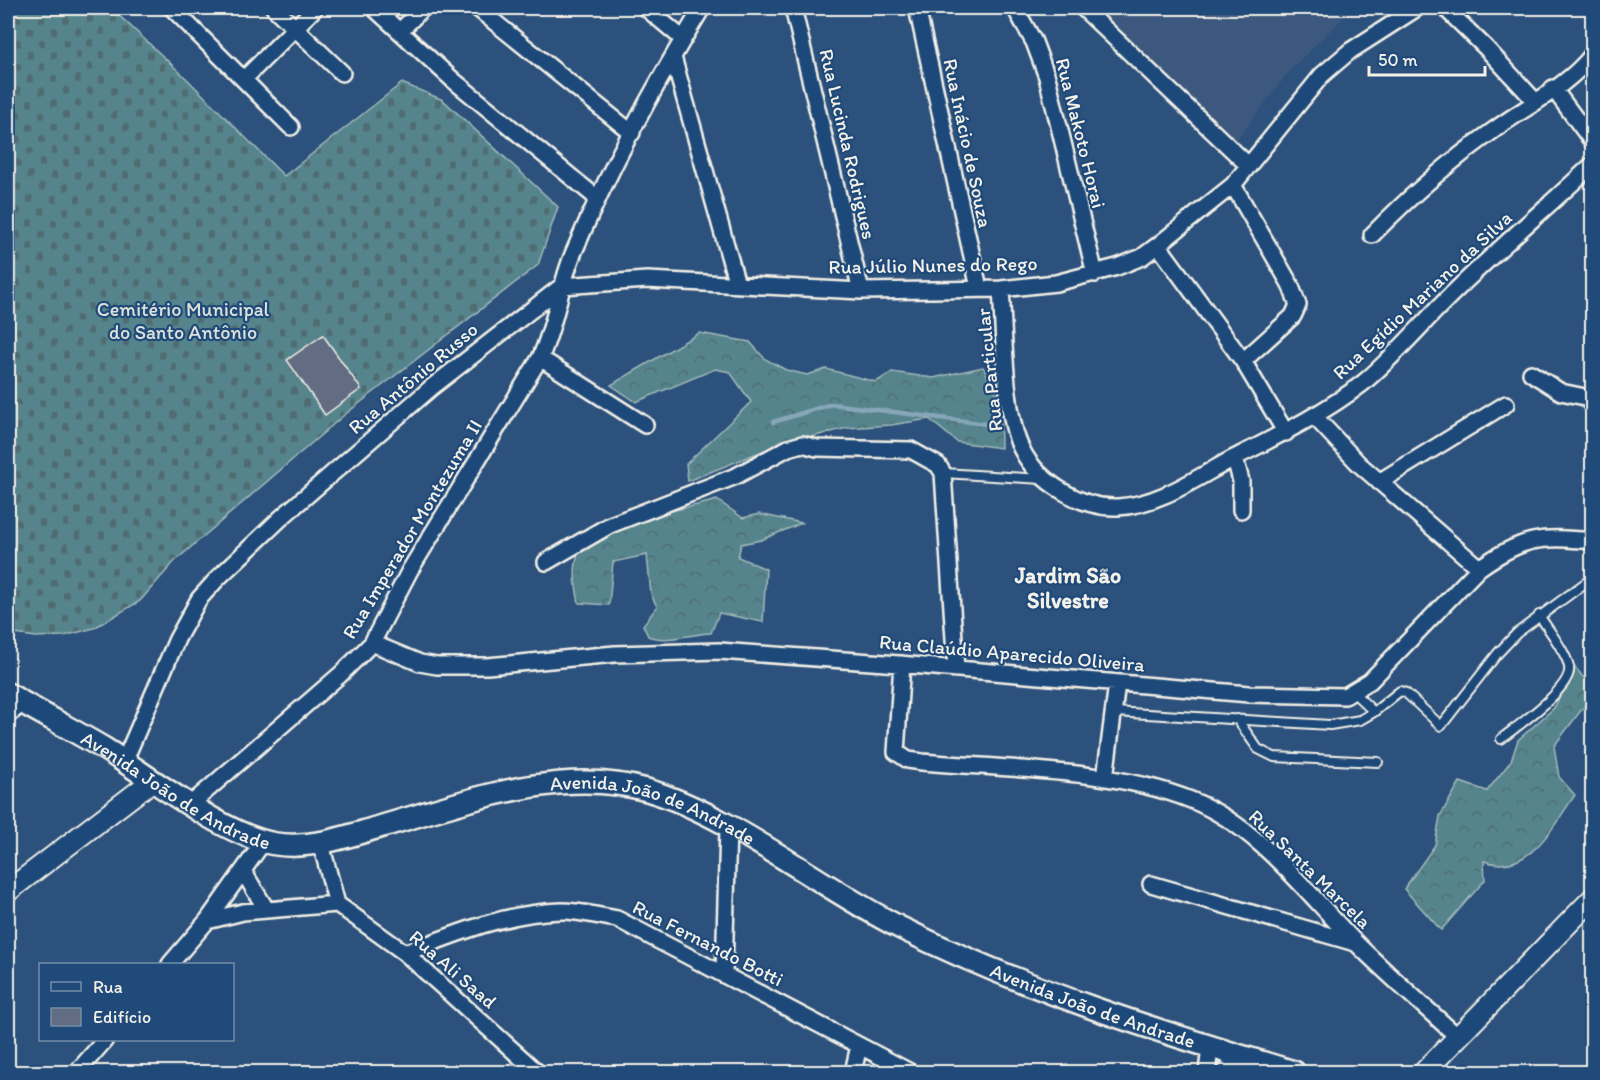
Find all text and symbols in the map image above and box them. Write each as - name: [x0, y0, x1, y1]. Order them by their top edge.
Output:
- scale bar: [1369, 39, 1484, 77]
- street label: Rua Lucinda Rodrigues: [814, 46, 882, 242]
- text: 50 m: [1378, 49, 1418, 71]
- street label: Rua Makoto Horai: [1051, 55, 1111, 211]
- street label: Rua Inácio de Souza: [938, 56, 998, 230]
- street label: Rua Egídio Mariano da Silva: [1327, 206, 1517, 384]
- street label: Rua Júlio Nunes do Rego: [828, 251, 1038, 279]
- park label: Cemitério Municipal do Santo Antônio: [97, 297, 270, 344]
- street label: Rua Particular: [971, 307, 1007, 433]
- street label: Rua Antônio Russo: [343, 317, 483, 439]
- street label: Rua Imperador Montezuma II: [337, 415, 487, 643]
- district label: Jardim São Silvestre: [1014, 562, 1121, 614]
- street label: Rua Claúdio Aparecido Oliveira: [878, 629, 1146, 677]
- street label: Avenida João de Andrade: [77, 726, 273, 855]
- street label: Avenida João de Andrade: [549, 770, 760, 850]
- street label: Rua Santa Marcela: [1244, 804, 1377, 934]
- street label: Rua Fernando Botti: [629, 895, 787, 991]
- street label: Rua Ali Saad: [404, 925, 502, 1014]
- street label: Avenida João de Andrade: [987, 958, 1198, 1053]
- legend: [39, 963, 234, 1041]
- text: Rua: [93, 976, 123, 998]
- text: Edifício: [93, 1006, 151, 1028]

